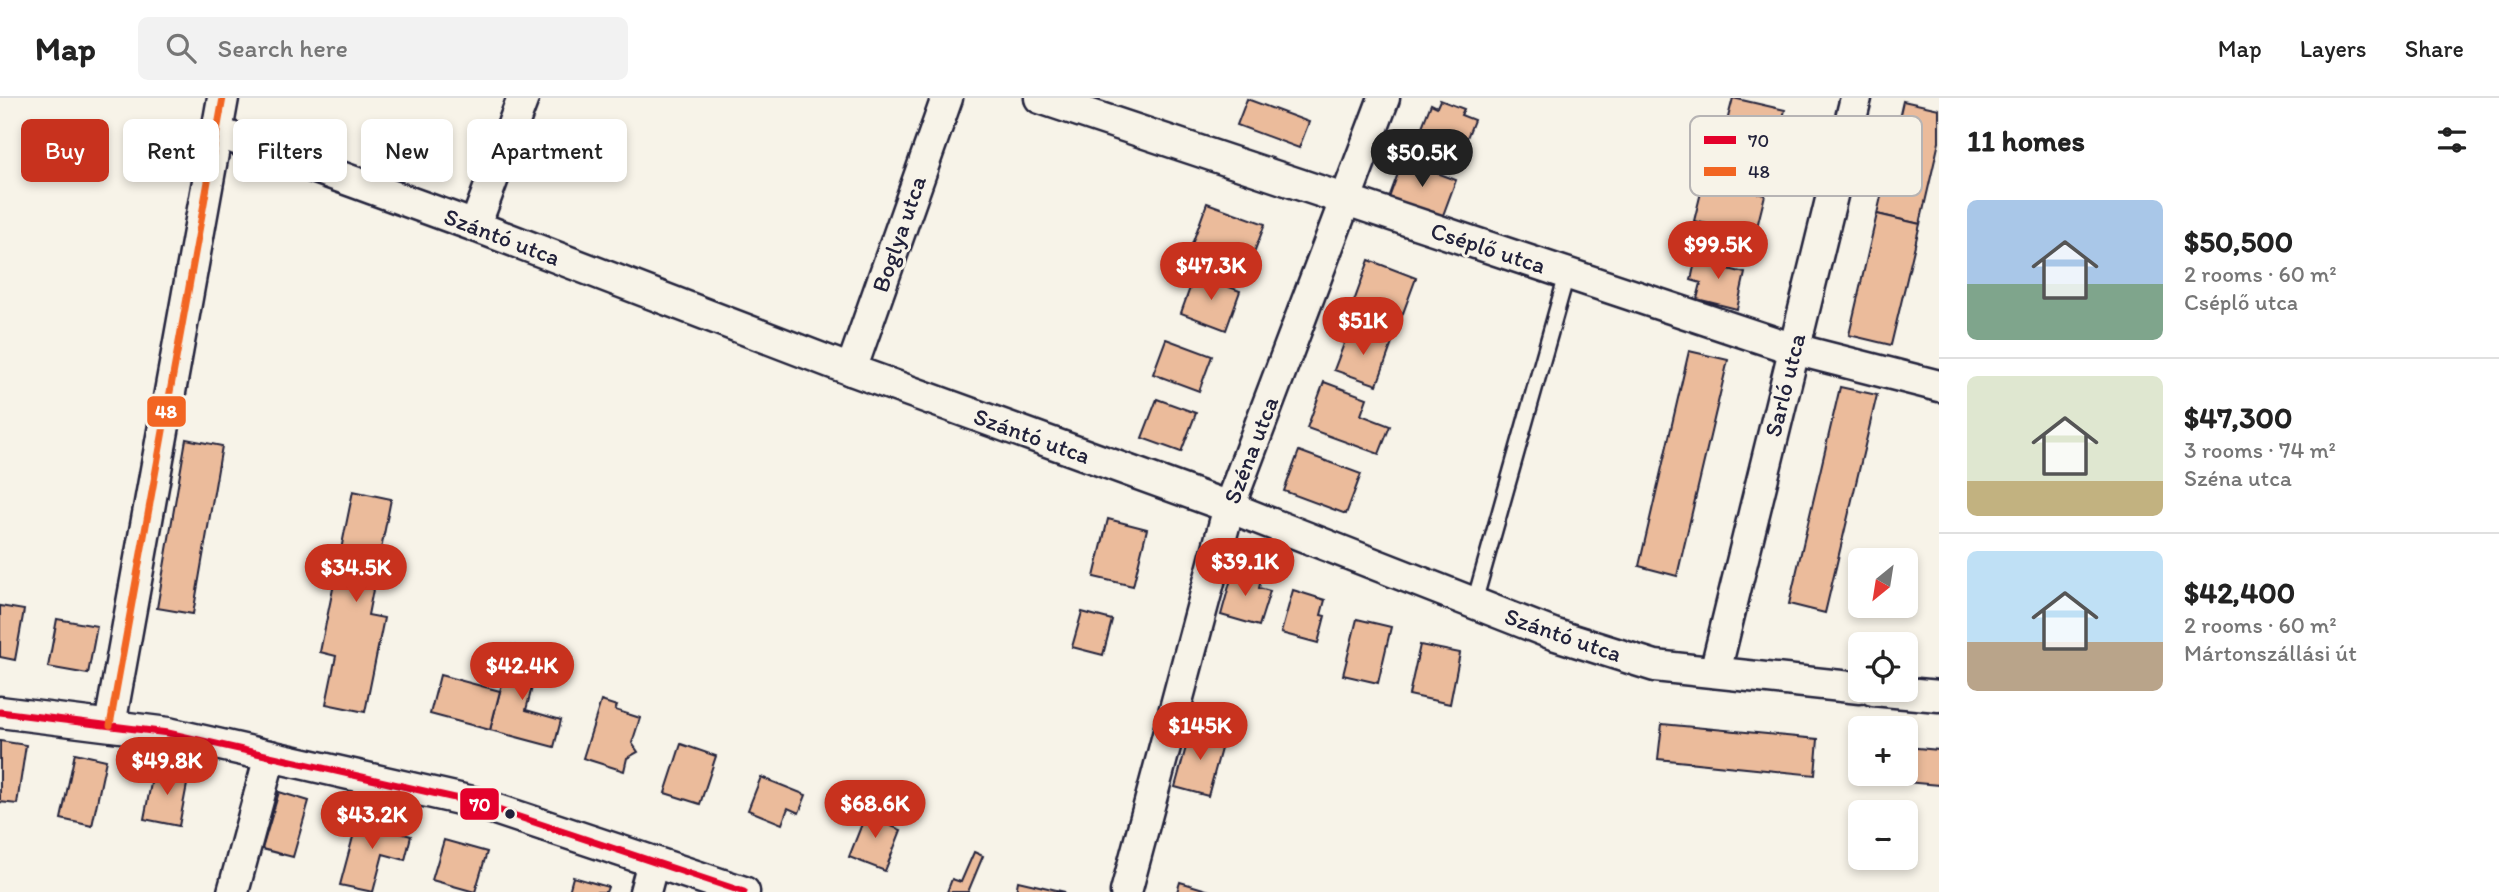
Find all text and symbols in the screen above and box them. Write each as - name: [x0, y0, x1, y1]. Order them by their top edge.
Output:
- search box: [138, 17, 628, 80]
- text: Map: [35, 29, 96, 68]
- icon: search: [162, 29, 200, 67]
- text: Search here: [218, 32, 348, 64]
- text: Map: [2218, 34, 2262, 63]
- text: Layers: [2300, 34, 2367, 63]
- text: Share: [2405, 34, 2464, 63]
- legend: [1690, 116, 1922, 196]
- chip: Buy: [21, 119, 109, 182]
- chip: Rent: [123, 119, 219, 182]
- chip: Filters: [233, 119, 347, 182]
- chip: New: [361, 119, 453, 182]
- chip: Apartment: [467, 119, 627, 182]
- icon: filters: [2433, 121, 2471, 159]
- text: 11 homes: [1967, 122, 2085, 159]
- text: 70: [1748, 129, 1769, 152]
- pin: $50.5K: [1365, 130, 1479, 189]
- text: $50.5K: [1387, 138, 1457, 166]
- text: 48: [1748, 160, 1770, 183]
- street label: Boglya utca: [865, 171, 932, 296]
- street label: Szántó utca: [440, 201, 564, 272]
- street label: Cséplő utca: [1427, 215, 1549, 280]
- pin: $99.5K: [1661, 222, 1775, 281]
- text: $50,500: [2184, 223, 2293, 260]
- icon: home: [2023, 228, 2107, 312]
- text: $99.5K: [1684, 230, 1752, 258]
- pin: $47.3K: [1154, 242, 1268, 302]
- text: $47.3K: [1176, 251, 1246, 279]
- text: 2 rooms · 60 m²: [2184, 260, 2337, 288]
- text: Cséplő utca: [2184, 288, 2298, 316]
- pin: $51K: [1322, 298, 1404, 357]
- text: $51K: [1338, 306, 1388, 334]
- street label: Sarló utca: [1758, 329, 1812, 440]
- street label: Széna utca: [1217, 392, 1284, 508]
- line badge: 48: [146, 395, 187, 428]
- text: $47,300: [2184, 399, 2293, 436]
- text: 48: [155, 400, 177, 423]
- street label: Szántó utca: [970, 401, 1094, 470]
- icon: home: [2023, 404, 2107, 488]
- text: 3 rooms · 74 m²: [2184, 436, 2336, 464]
- text: Széna utca: [2184, 464, 2292, 492]
- pin: $39.1K: [1188, 538, 1302, 598]
- pin: $34.5K: [299, 545, 413, 604]
- text: $39.1K: [1211, 547, 1279, 575]
- north arrow: [1848, 548, 1918, 618]
- map controls: [1848, 548, 1918, 870]
- text: $34.5K: [321, 553, 391, 581]
- text: $42,400: [2184, 574, 2295, 611]
- icon: home: [2023, 579, 2107, 663]
- street label: Szántó utca: [1501, 601, 1626, 668]
- text: 2 rooms · 60 m²: [2184, 611, 2337, 639]
- button: locate: [1848, 632, 1918, 702]
- text: Mártonszállási út: [2184, 639, 2357, 667]
- pin: $42.4K: [465, 642, 579, 702]
- text: $42.4K: [486, 651, 558, 679]
- pin: $145K: [1151, 702, 1249, 762]
- text: $145K: [1169, 711, 1231, 739]
- button: +: [1848, 716, 1918, 786]
- pin: $49.8K: [110, 738, 224, 797]
- text: $49.8K: [132, 746, 202, 774]
- pin: $68.6K: [818, 780, 932, 840]
- line badge: 70: [459, 787, 500, 821]
- text: $68.6K: [841, 789, 909, 817]
- pin: $43.2K: [315, 792, 429, 851]
- text: 70: [468, 793, 491, 816]
- text: $43.2K: [337, 800, 407, 828]
- button: −: [1848, 800, 1918, 870]
- unlabelled marker: [503, 807, 517, 821]

